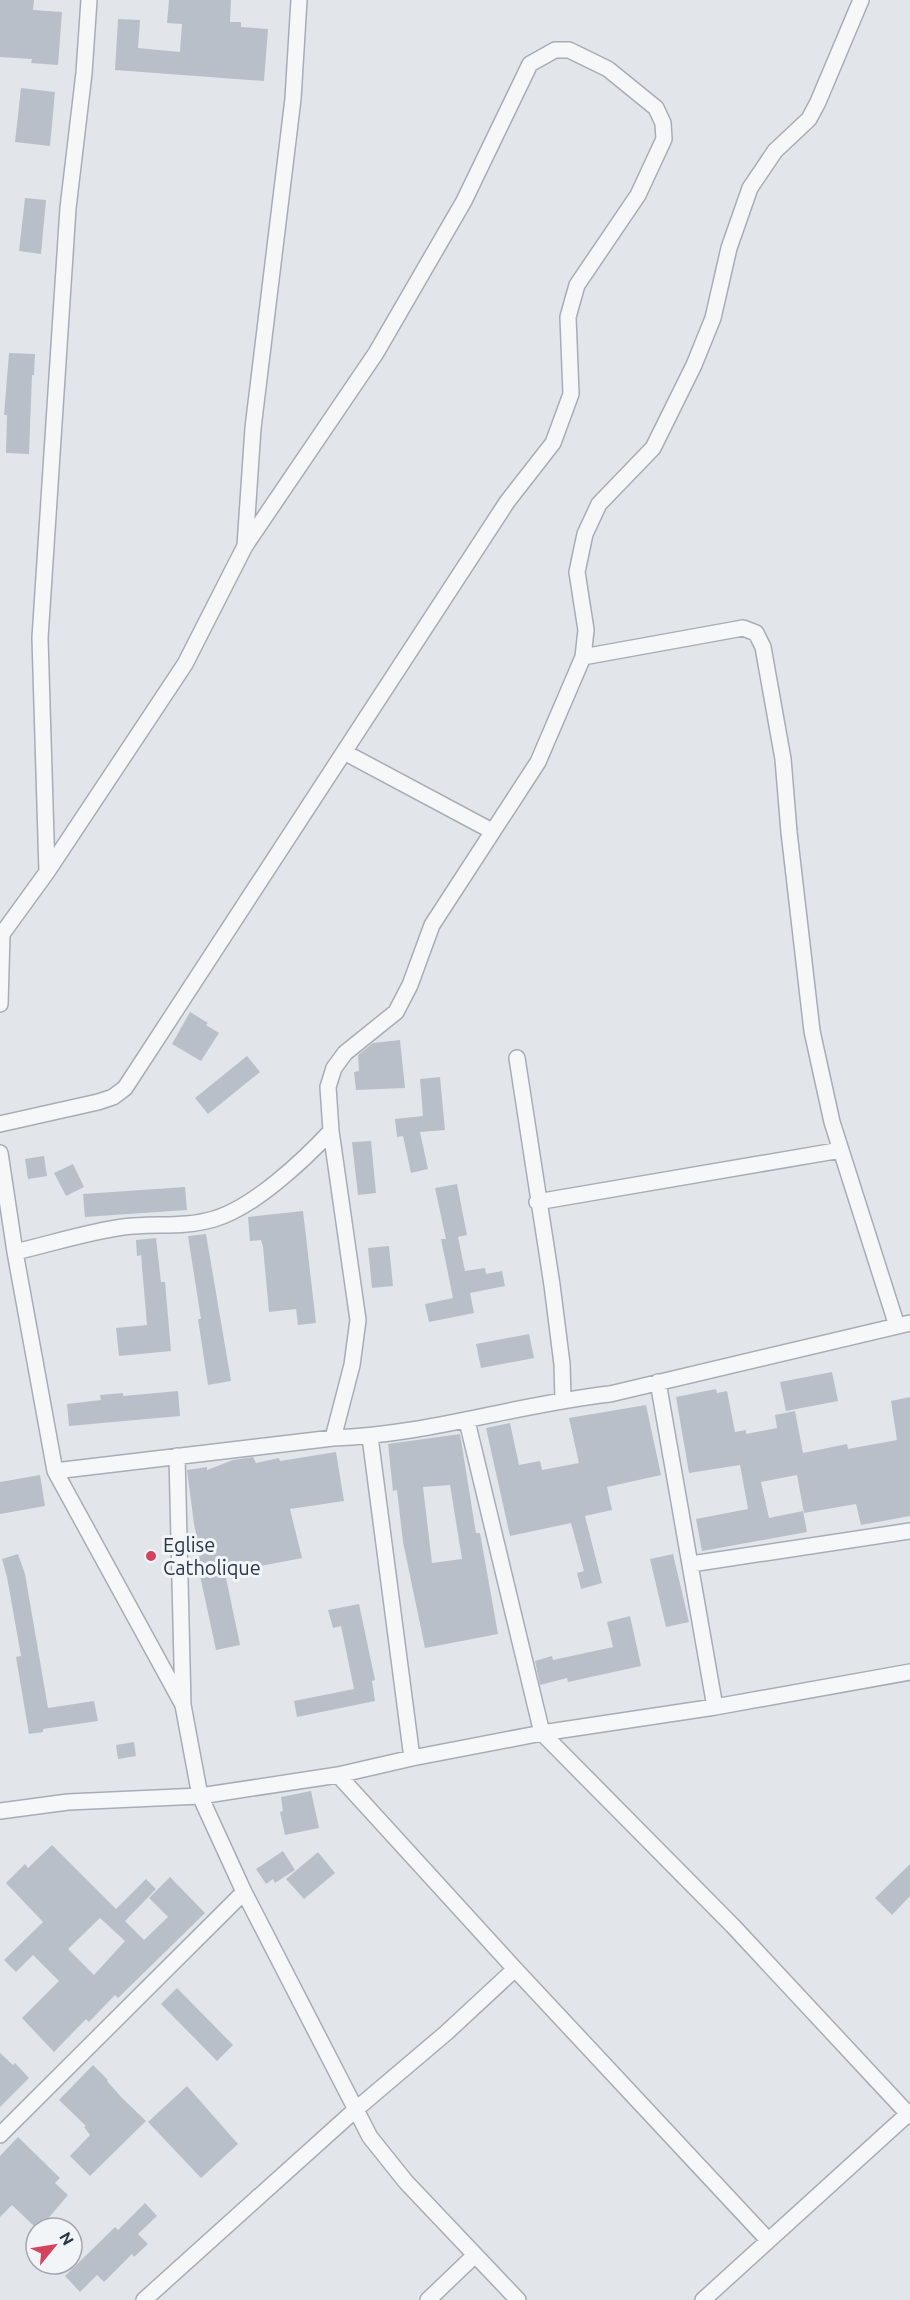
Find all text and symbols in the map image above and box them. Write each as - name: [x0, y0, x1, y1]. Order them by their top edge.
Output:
- place label: Eglise Catholique: [163, 1533, 261, 1579]
- marker: Eglise Catholique: [144, 1549, 158, 1563]
- north arrow: [24, 2216, 84, 2276]
- text: N: [56, 2229, 78, 2248]

